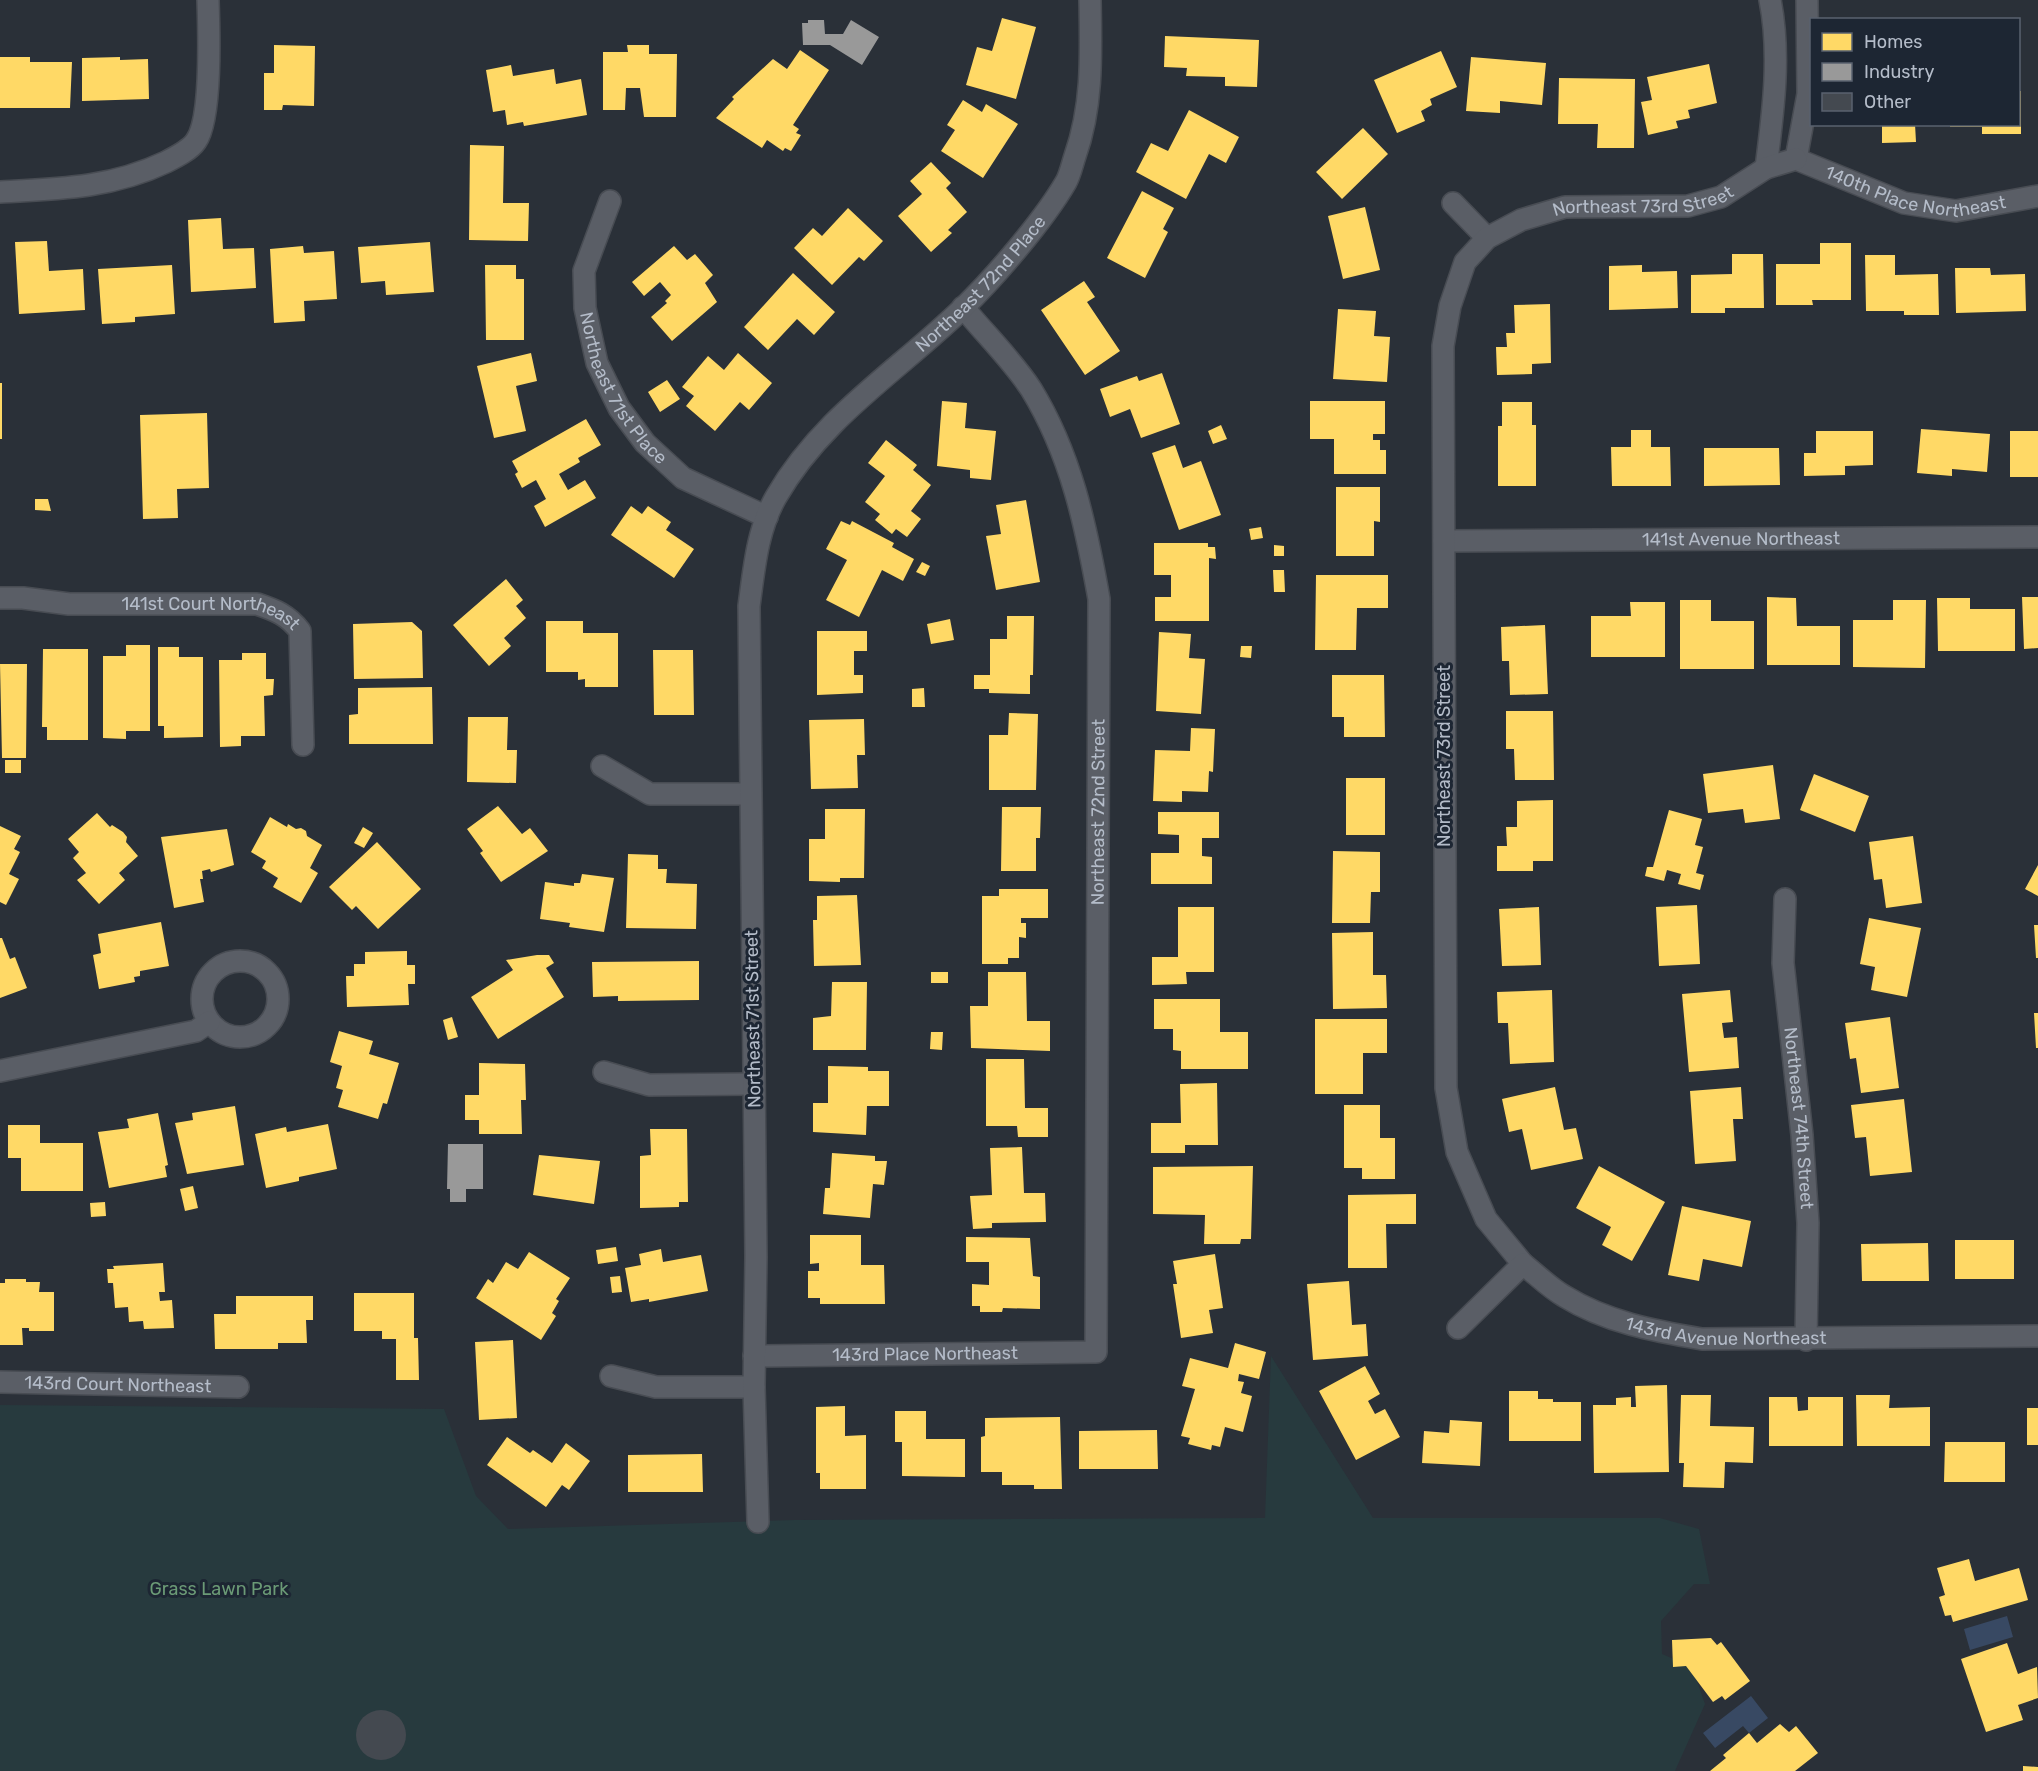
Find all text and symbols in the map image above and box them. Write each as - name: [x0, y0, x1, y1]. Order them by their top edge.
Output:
- legend: [1810, 18, 2020, 126]
- text: Homes: [1864, 31, 1922, 53]
- text: Industry: [1864, 61, 1934, 83]
- text: Other: [1864, 91, 1911, 113]
- street label: 140th Place Northeast: [1822, 161, 2007, 222]
- street label: Northeast 73rd Street: [1550, 181, 1738, 221]
- street label: Northeast 72nd Place: [911, 211, 1051, 357]
- street label: Northeast 71st Place: [575, 310, 672, 469]
- street label: 141st Avenue Northeast: [1642, 527, 1840, 551]
- street label: 141st Court Northeast: [121, 593, 305, 635]
- street label: Northeast 73rd Street: [1433, 665, 1455, 847]
- street label: Northeast 72nd Street: [1087, 719, 1110, 905]
- street label: Northeast 71st Street: [740, 930, 766, 1108]
- street label: Northeast 74th Street: [1779, 1026, 1818, 1210]
- street label: 143rd Avenue Northeast: [1623, 1312, 1827, 1351]
- street label: 143rd Place Northeast: [832, 1342, 1018, 1366]
- street label: 143rd Court Northeast: [24, 1372, 212, 1397]
- park label: Grass Lawn Park: [150, 1578, 289, 1600]

